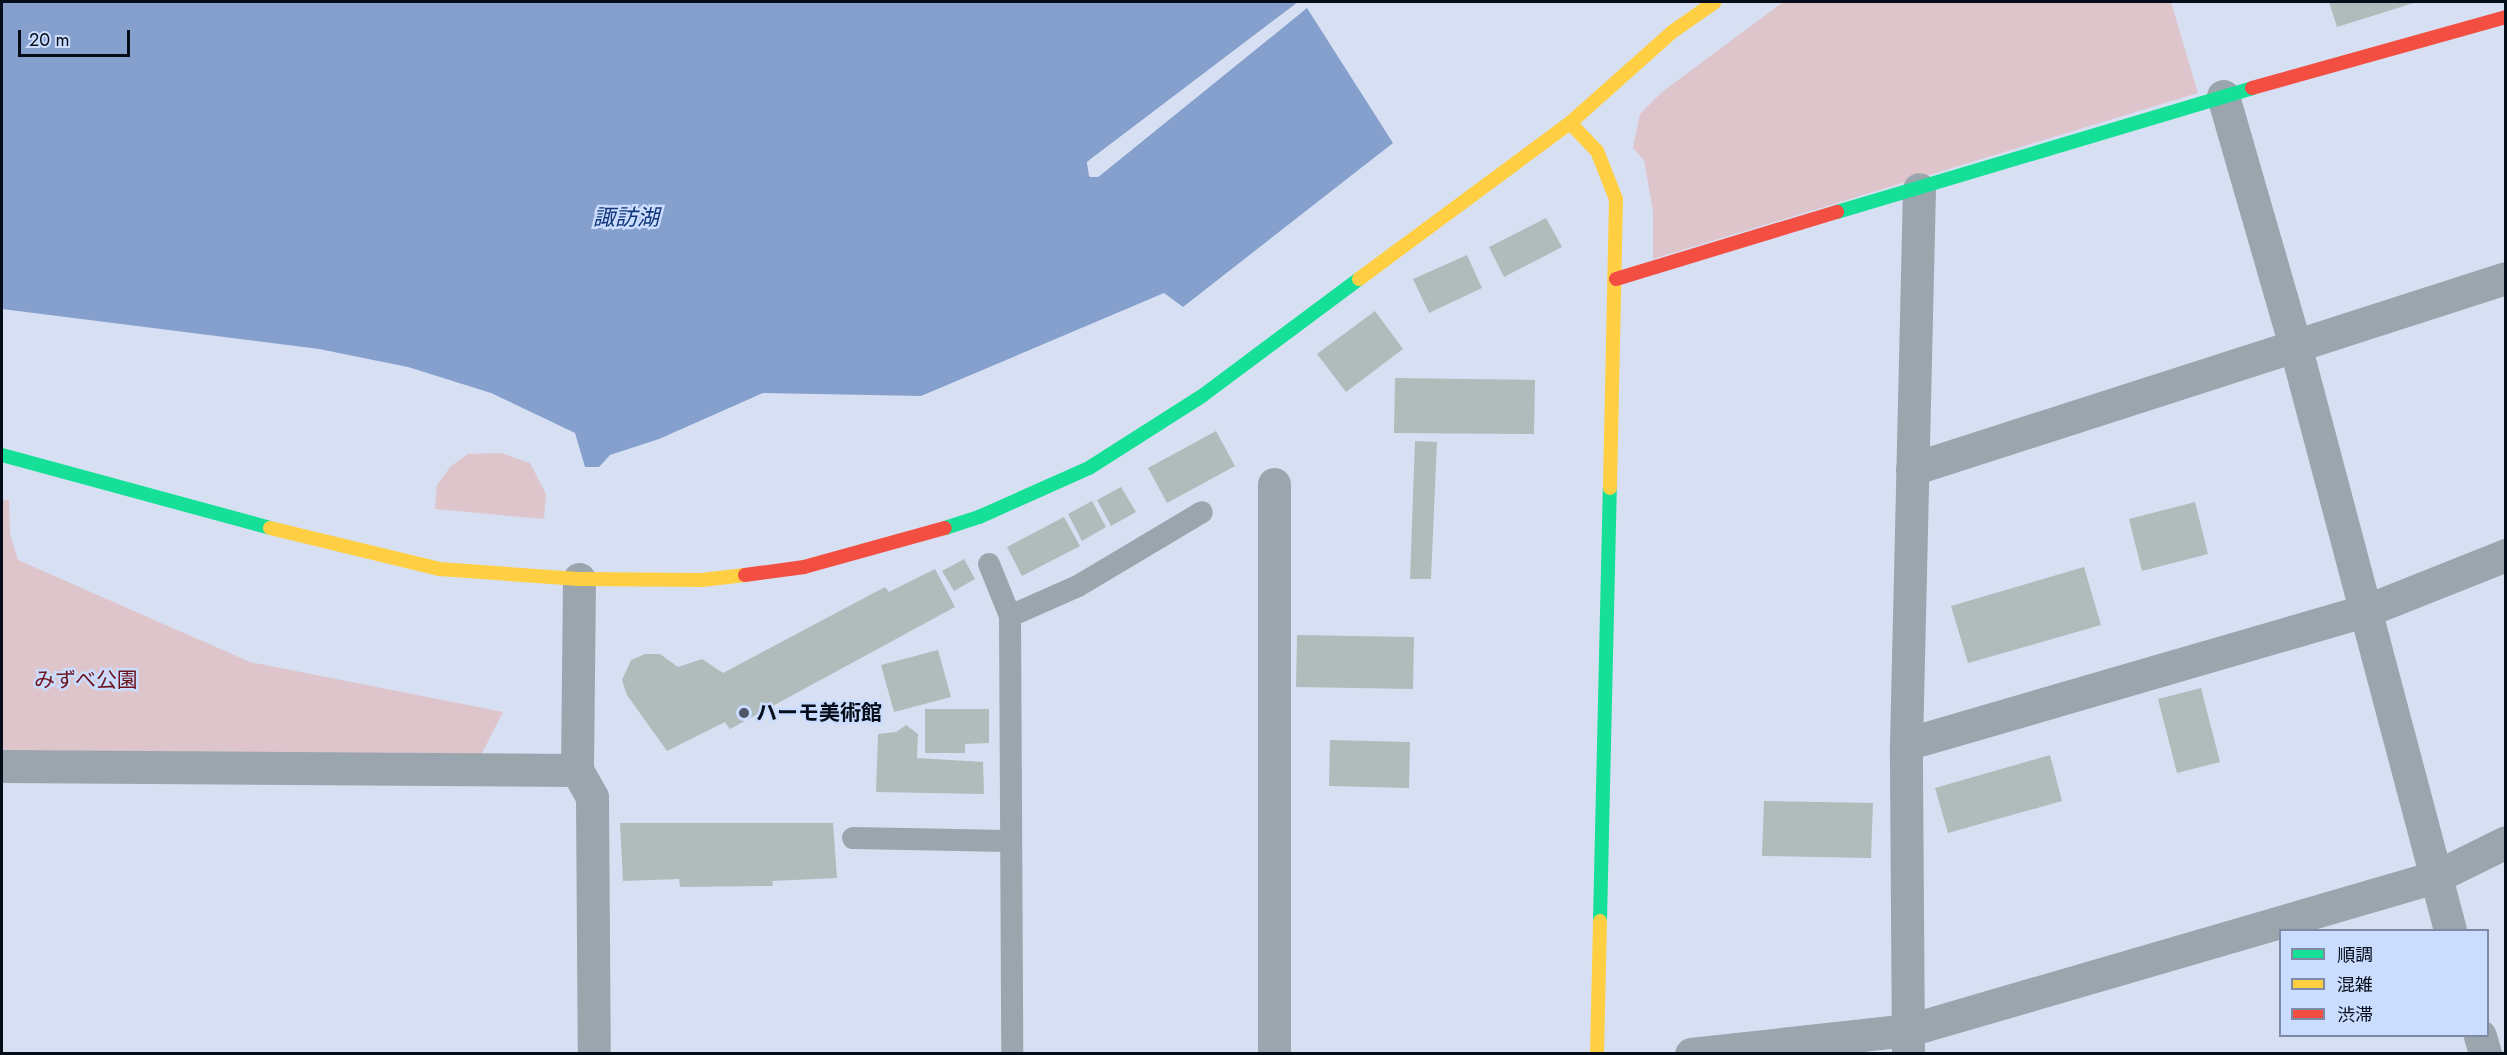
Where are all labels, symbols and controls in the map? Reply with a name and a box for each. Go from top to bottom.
scale bar [21,18,134,56]
text: 20 m [29,27,69,53]
water label: 諏訪湖 [593,205,659,231]
park label: みずべ公園 [34,667,138,693]
place label: ハーモ美術館 [756,700,882,726]
marker: ハーモ美術館 [737,706,751,720]
legend [2279,929,2489,1037]
text: 順調 [2337,942,2373,968]
text: 混雑 [2337,972,2373,998]
text: 渋滞 [2337,1002,2373,1028]

